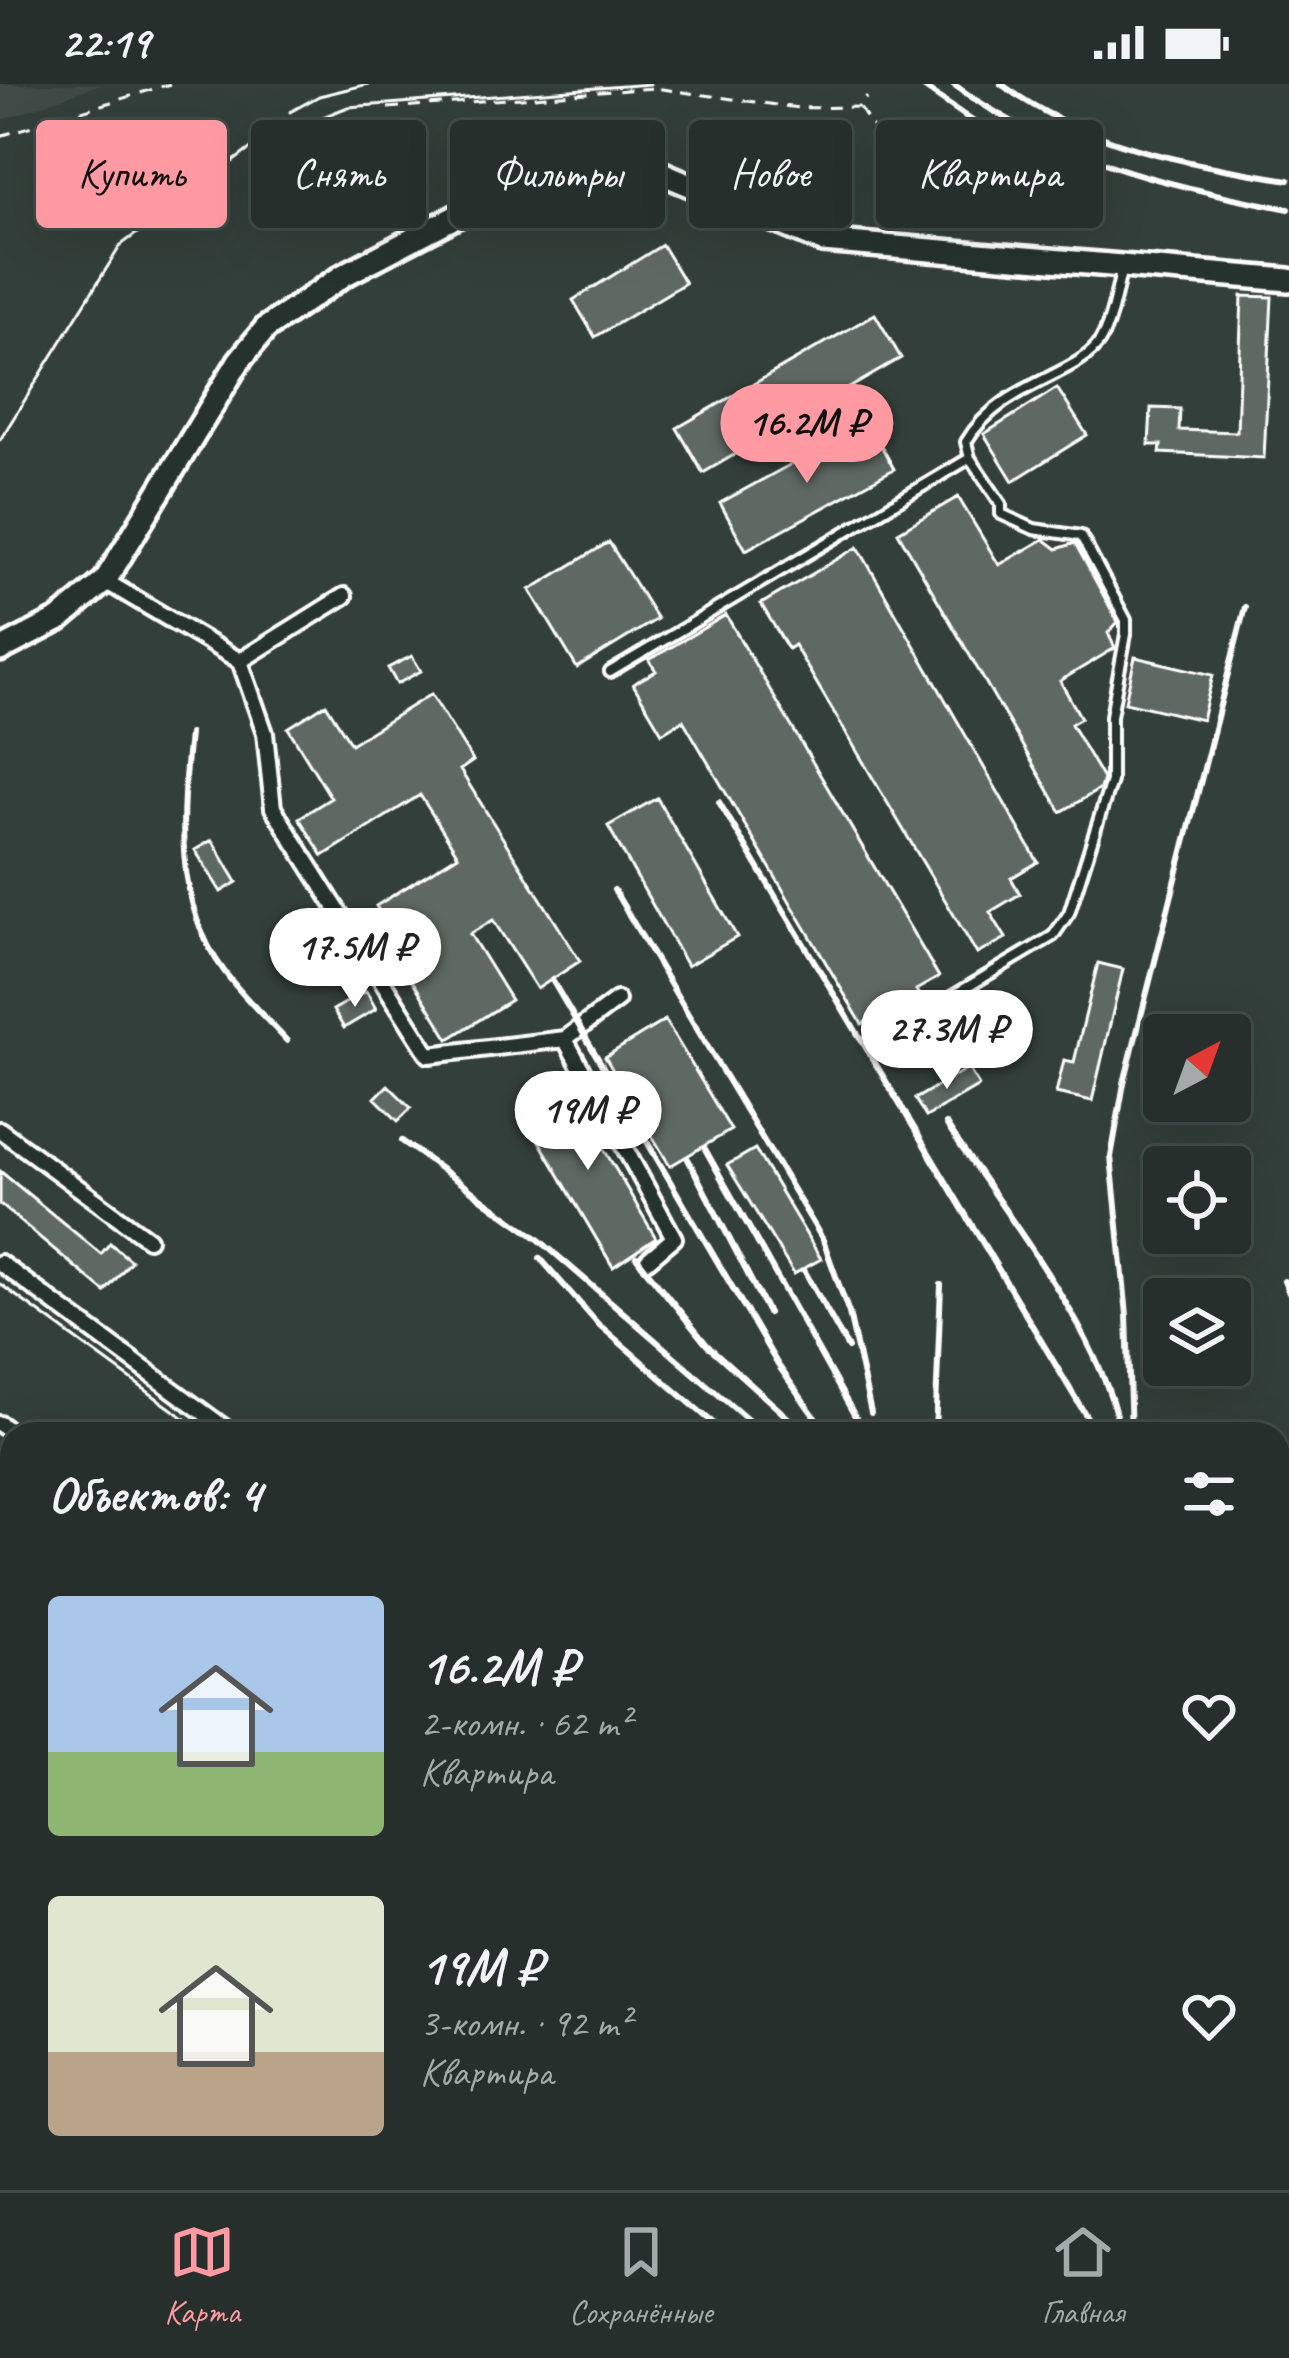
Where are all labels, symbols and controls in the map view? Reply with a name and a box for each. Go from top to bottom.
text: 22:19 [60,14,149,71]
chip: Купить [36,120,227,228]
chip: Снять [251,120,426,228]
chip: Фильтры [450,120,665,228]
chip: Новое [689,120,852,228]
chip: Квартира [876,120,1103,228]
pin: 16.2M ₽ [696,384,918,486]
text: 16.2M ₽ [747,398,867,447]
pin: 17.5M ₽ [244,908,466,1010]
text: 17.5M ₽ [296,922,414,971]
pin: 27.3M ₽ [836,990,1058,1092]
text: 27.3M ₽ [888,1004,1006,1053]
north arrow [1143,1014,1251,1122]
map controls [1143,1014,1251,1386]
pin: 19M ₽ [504,1071,672,1173]
text: 19M ₽ [542,1085,634,1134]
button: locate [1143,1146,1251,1254]
button: layers [1143,1278,1251,1386]
icon: filters [1176,1461,1242,1527]
text: Объектов: 4 [48,1462,261,1526]
text: 16.2M ₽ [420,1635,576,1699]
icon: home [144,1644,288,1788]
icon: heart [1176,1683,1242,1749]
text: 2-комн. · 62 m² [420,1699,630,1748]
text: Квартира [420,1748,553,1797]
text: 19M ₽ [420,1935,541,1999]
icon: home [144,1944,288,2088]
icon: heart [1176,1983,1242,2049]
text: 3-комн. · 92 m² [420,1999,630,2048]
text: Квартира [420,2048,553,2097]
tab: Карта [165,2219,240,2333]
tab: Сохранённые [569,2219,713,2333]
tab: Главная [1042,2219,1124,2333]

